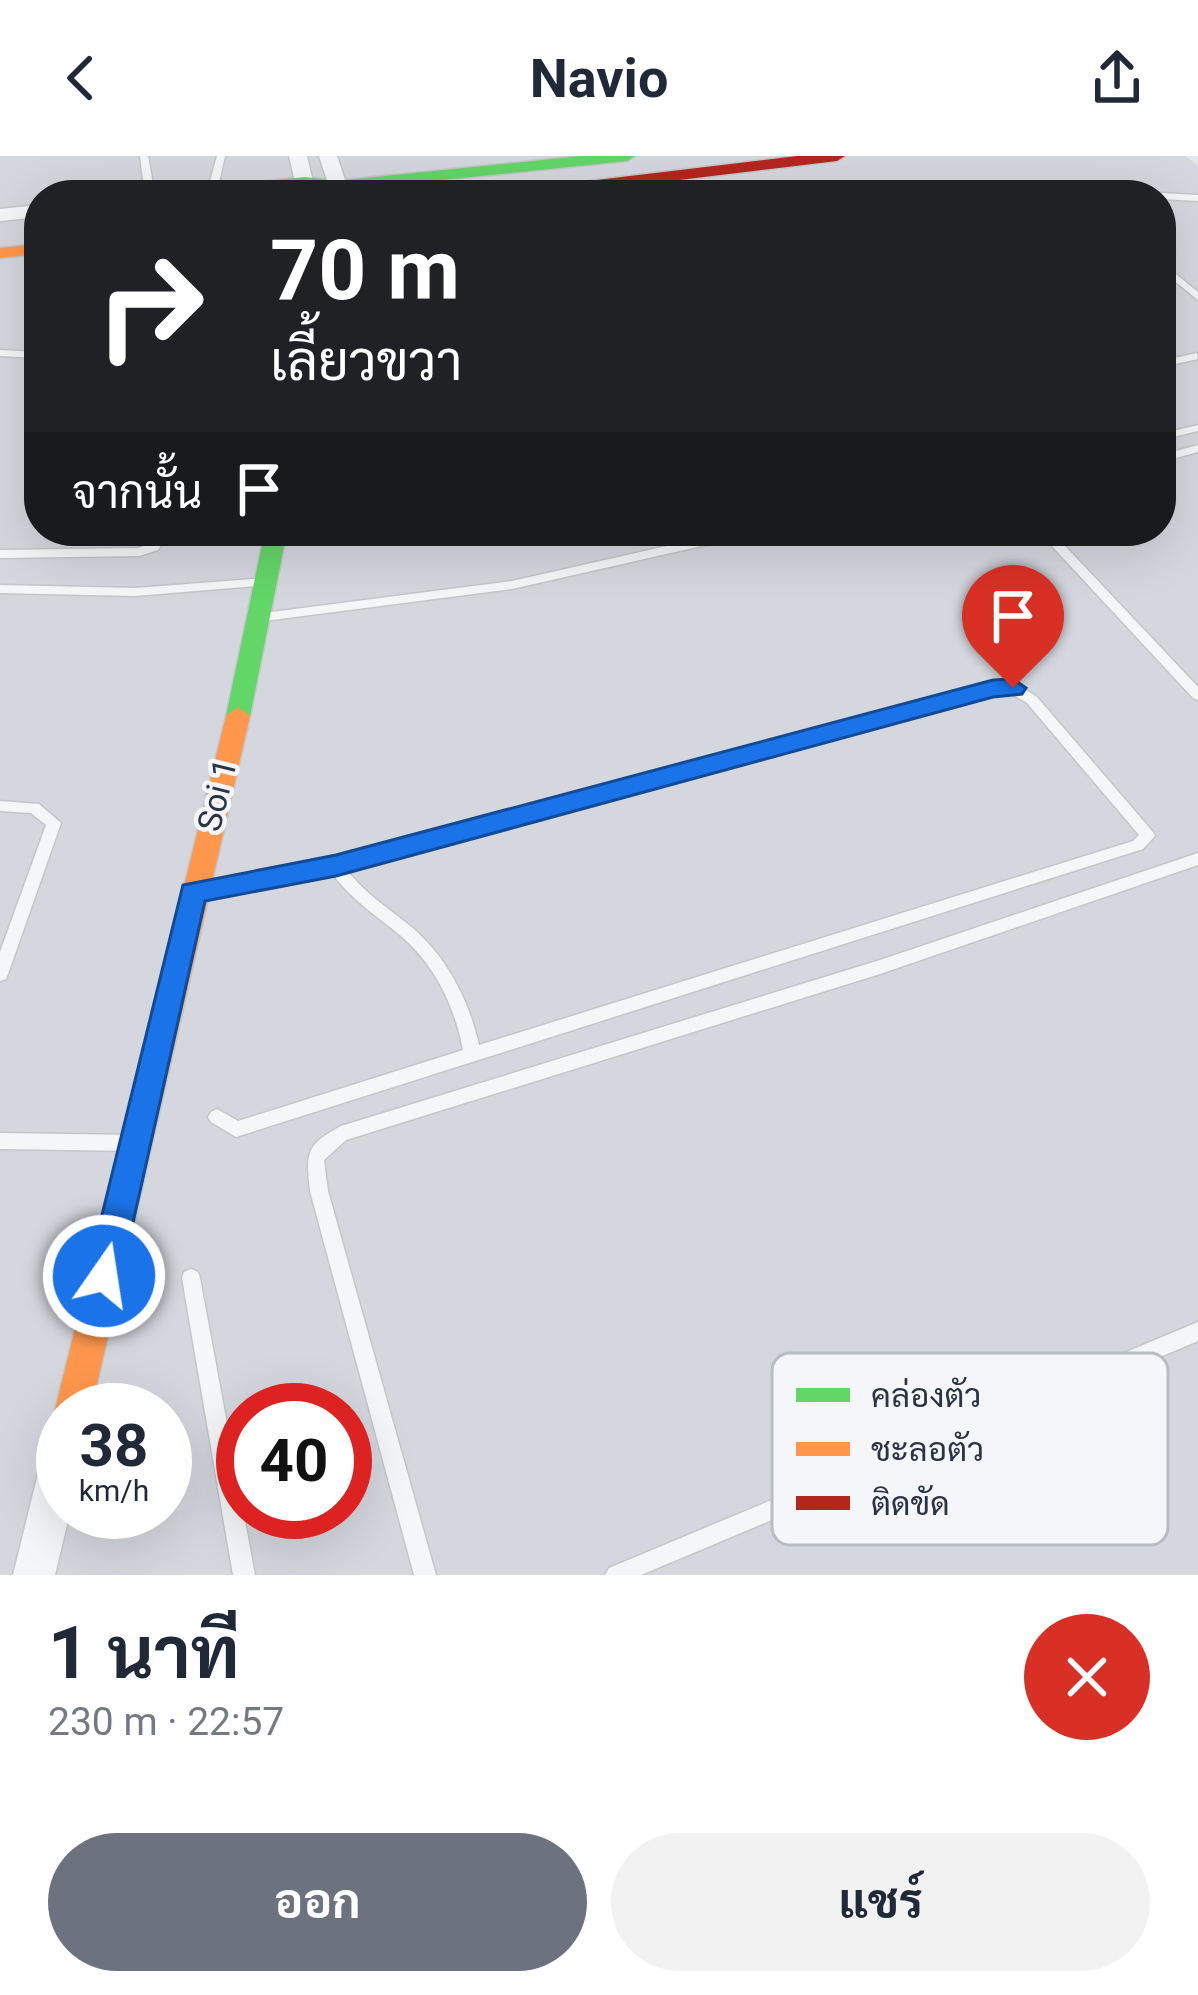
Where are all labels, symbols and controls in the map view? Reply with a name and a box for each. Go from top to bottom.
icon: back [48,45,114,111]
icon: share [1084,45,1150,111]
text: Navio [530,47,668,110]
text: 70 m [270,221,460,320]
icon: right [72,228,228,384]
text: เลี้ยวขวา [270,330,463,393]
icon: arrive [226,456,292,522]
text: จากนั้น [72,466,202,519]
pin [962,565,1064,688]
icon: arrive [980,583,1046,649]
street label: Soi 1 [189,755,245,835]
position arrow [41,1213,167,1339]
legend [772,1353,1168,1545]
text: คล่องตัว [871,1376,981,1415]
speed limit sign: 40 [216,1383,372,1539]
text: 38 [80,1410,148,1481]
text: ชะลอตัว [871,1430,984,1469]
text: km/h [79,1473,149,1508]
text: ติดขัด [871,1484,950,1523]
text: 1 นาที [48,1611,240,1696]
button: close [1024,1614,1150,1740]
text: 230 m · 22:57 [48,1699,284,1745]
button: ออก [48,1833,587,1971]
button: แชร์ [611,1833,1150,1971]

